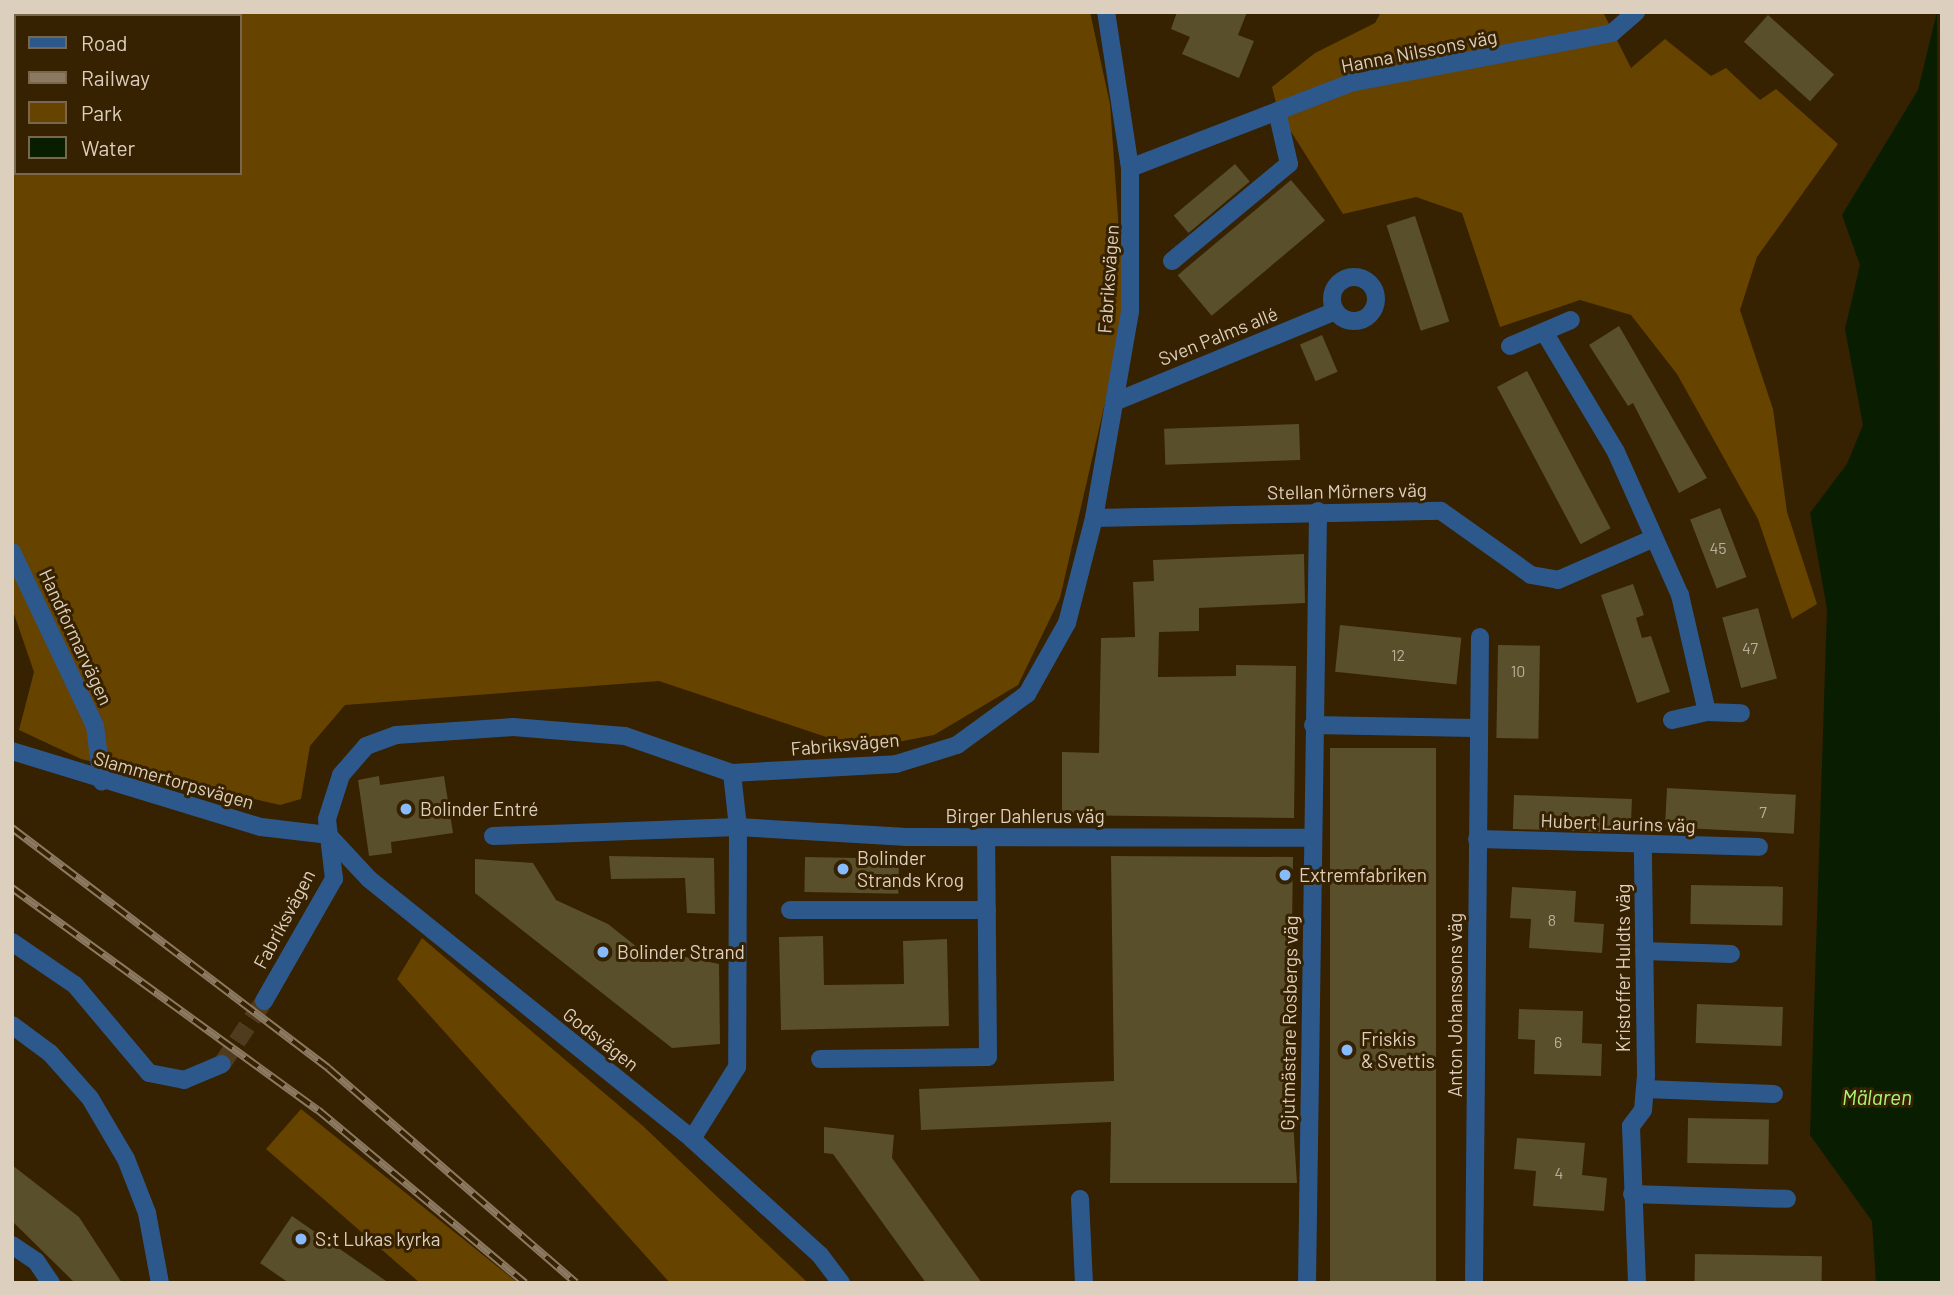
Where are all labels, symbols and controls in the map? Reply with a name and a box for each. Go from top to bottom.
legend [14,14,242,175]
street label: Hanna Nilssons väg [1339,25,1499,77]
text: Road [81,30,127,55]
text: Railway [81,65,150,90]
text: Park [81,100,122,125]
text: Water [81,135,135,160]
street label: Fabriksvägen [1093,224,1123,334]
street label: Sven Palms allé [1155,302,1281,370]
street label: Stellan Mörners väg [1267,478,1427,504]
house number: 45 [1709,538,1727,558]
street label: Handformarvägen [34,565,118,709]
house number: 47 [1742,638,1758,658]
house number: 12 [1391,645,1405,665]
house number: 10 [1511,661,1525,681]
street label: Fabriksvägen [790,728,900,760]
street label: Slammertorpsvägen [91,746,257,814]
place label: Bolinder Entré [420,798,538,820]
marker: Bolinder Entré [398,801,414,817]
house number: 7 [1759,802,1767,822]
street label: Birger Dahlerus väg [945,805,1105,827]
street label: Hubert Laurins väg [1540,809,1696,837]
place label: Bolinder Strands Krog [857,847,964,891]
marker: Bolinder Strands Krog [835,861,851,877]
place label: Extremfabriken [1299,864,1427,886]
street label: Fabriksvägen [248,866,320,972]
marker: Extremfabriken [1277,867,1293,883]
street label: Kristoffer Huldts väg [1612,884,1634,1052]
house number: 8 [1548,910,1556,930]
street label: Anton Johanssons väg [1444,913,1466,1097]
street label: Gjutmästare Rosbergs väg [1276,915,1302,1131]
place label: Bolinder Strand [617,941,745,963]
marker: Bolinder Strand [595,944,611,960]
street label: Godsvägen [559,1002,643,1076]
place label: Friskis & Svettis [1361,1028,1435,1072]
house number: 6 [1554,1032,1562,1052]
marker: Friskis & Svettis [1339,1042,1355,1058]
water label: Mälaren [1842,1084,1912,1110]
house number: 4 [1555,1163,1563,1183]
place label: S:t Lukas kyrka [315,1228,440,1250]
marker: S:t Lukas kyrka [293,1231,309,1247]

